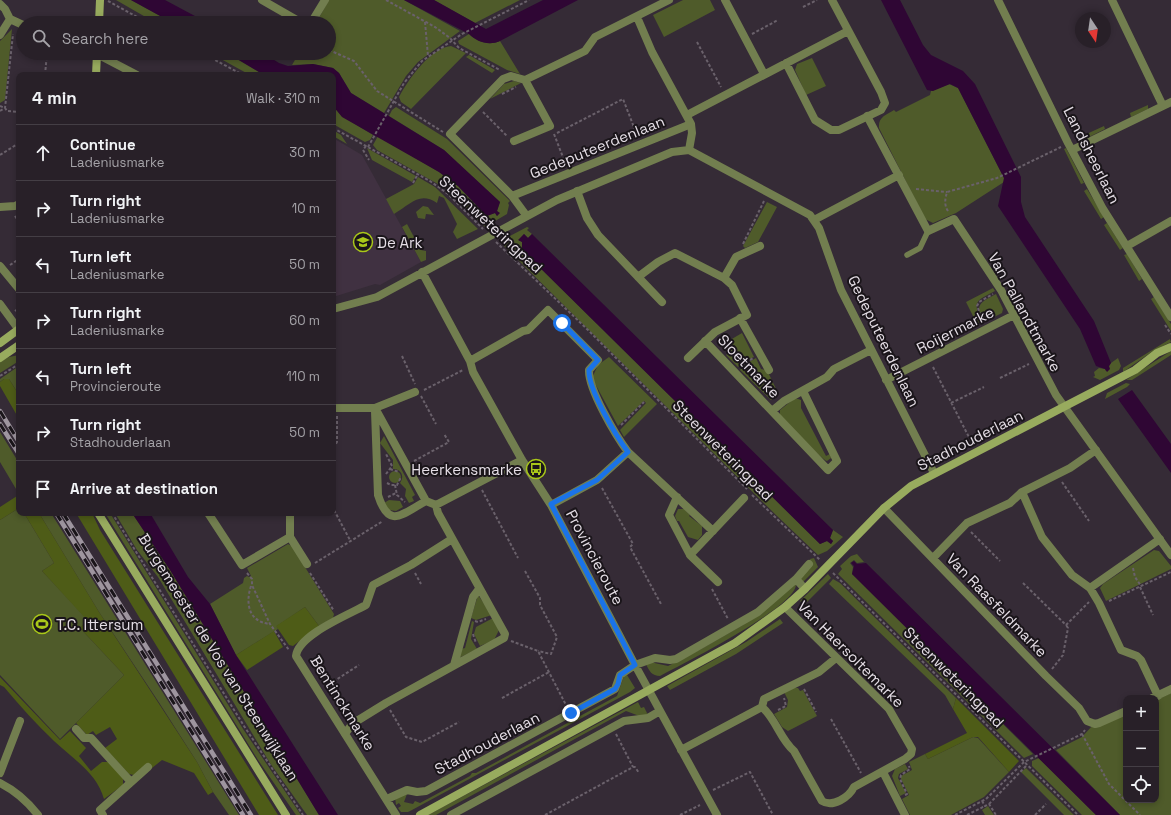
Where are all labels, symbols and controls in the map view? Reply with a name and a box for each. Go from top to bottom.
north arrow [1075,12,1111,48]
search box [16,16,336,60]
icon: search [30,27,52,49]
text: Search here [62,29,148,48]
text: 4 min [32,87,77,109]
text: Walk · 310 m [246,90,320,107]
street label: Landsheerlaan [1059,103,1125,207]
street label: Gedeputeerdenlaan [527,111,667,183]
text: Continue [70,135,136,154]
icon: ahead [32,142,54,164]
text: 30 m [289,144,320,161]
text: Ladeniusmarke [70,154,164,171]
street label: Steenweteringpad [435,171,547,277]
text: Turn right [70,191,141,210]
icon: right [32,198,54,220]
text: 10 m [292,200,320,217]
text: Ladeniusmarke [70,210,164,227]
school or university icon: De Ark [352,231,374,253]
place label: De Ark [377,233,423,252]
text: Turn left [70,247,132,266]
street label: Van Pallandtmarke [984,249,1066,375]
icon: left [32,254,54,276]
text: 50 m [289,256,320,273]
text: Ladeniusmarke [70,266,164,283]
street label: Gedeputeerdenlaan [844,272,924,410]
street label: Roijermarke [913,302,997,358]
text: Turn right [70,303,141,322]
icon: right [32,310,54,332]
text: 60 m [289,312,320,329]
route start [553,314,571,332]
text: Ladeniusmarke [70,322,164,339]
street label: Sloetmarke [714,330,784,402]
text: Turn left [70,359,132,378]
icon: left [32,366,54,388]
text: 110 m [286,368,320,385]
text: Provincieroute [70,378,161,395]
street label: Steenweteringpad [669,396,777,504]
street label: Stadhouderlaan [914,405,1026,475]
text: Turn right [70,415,141,434]
icon: right [32,422,54,444]
text: 50 m [289,424,320,441]
text: Stadhouderlaan [70,434,171,451]
bus stop icon: Heerkensmarke [525,458,547,480]
place label: Heerkensmarke [411,460,522,479]
icon: arrive [32,478,54,500]
text: Arrive at destination [70,479,218,498]
street label: Provincieroute [562,506,628,608]
street label: Burgemeester de Vos van Steenwijklaan [135,530,303,784]
street label: Van Raasfeldmarke [943,549,1052,661]
street label: Van Haersoltemarke [794,597,908,711]
sports icon: T.C. Ittersum [31,613,53,635]
place label: T.C. Ittersum [56,615,143,634]
street label: Steenweteringpad [900,623,1008,731]
street label: Bentinckmarke [306,652,380,754]
map controls [1123,695,1159,803]
button: + [1123,695,1159,731]
route end [562,704,580,722]
street label: Stadhouderlaan [431,707,543,779]
button: − [1123,731,1159,767]
button: locate [1123,767,1159,803]

